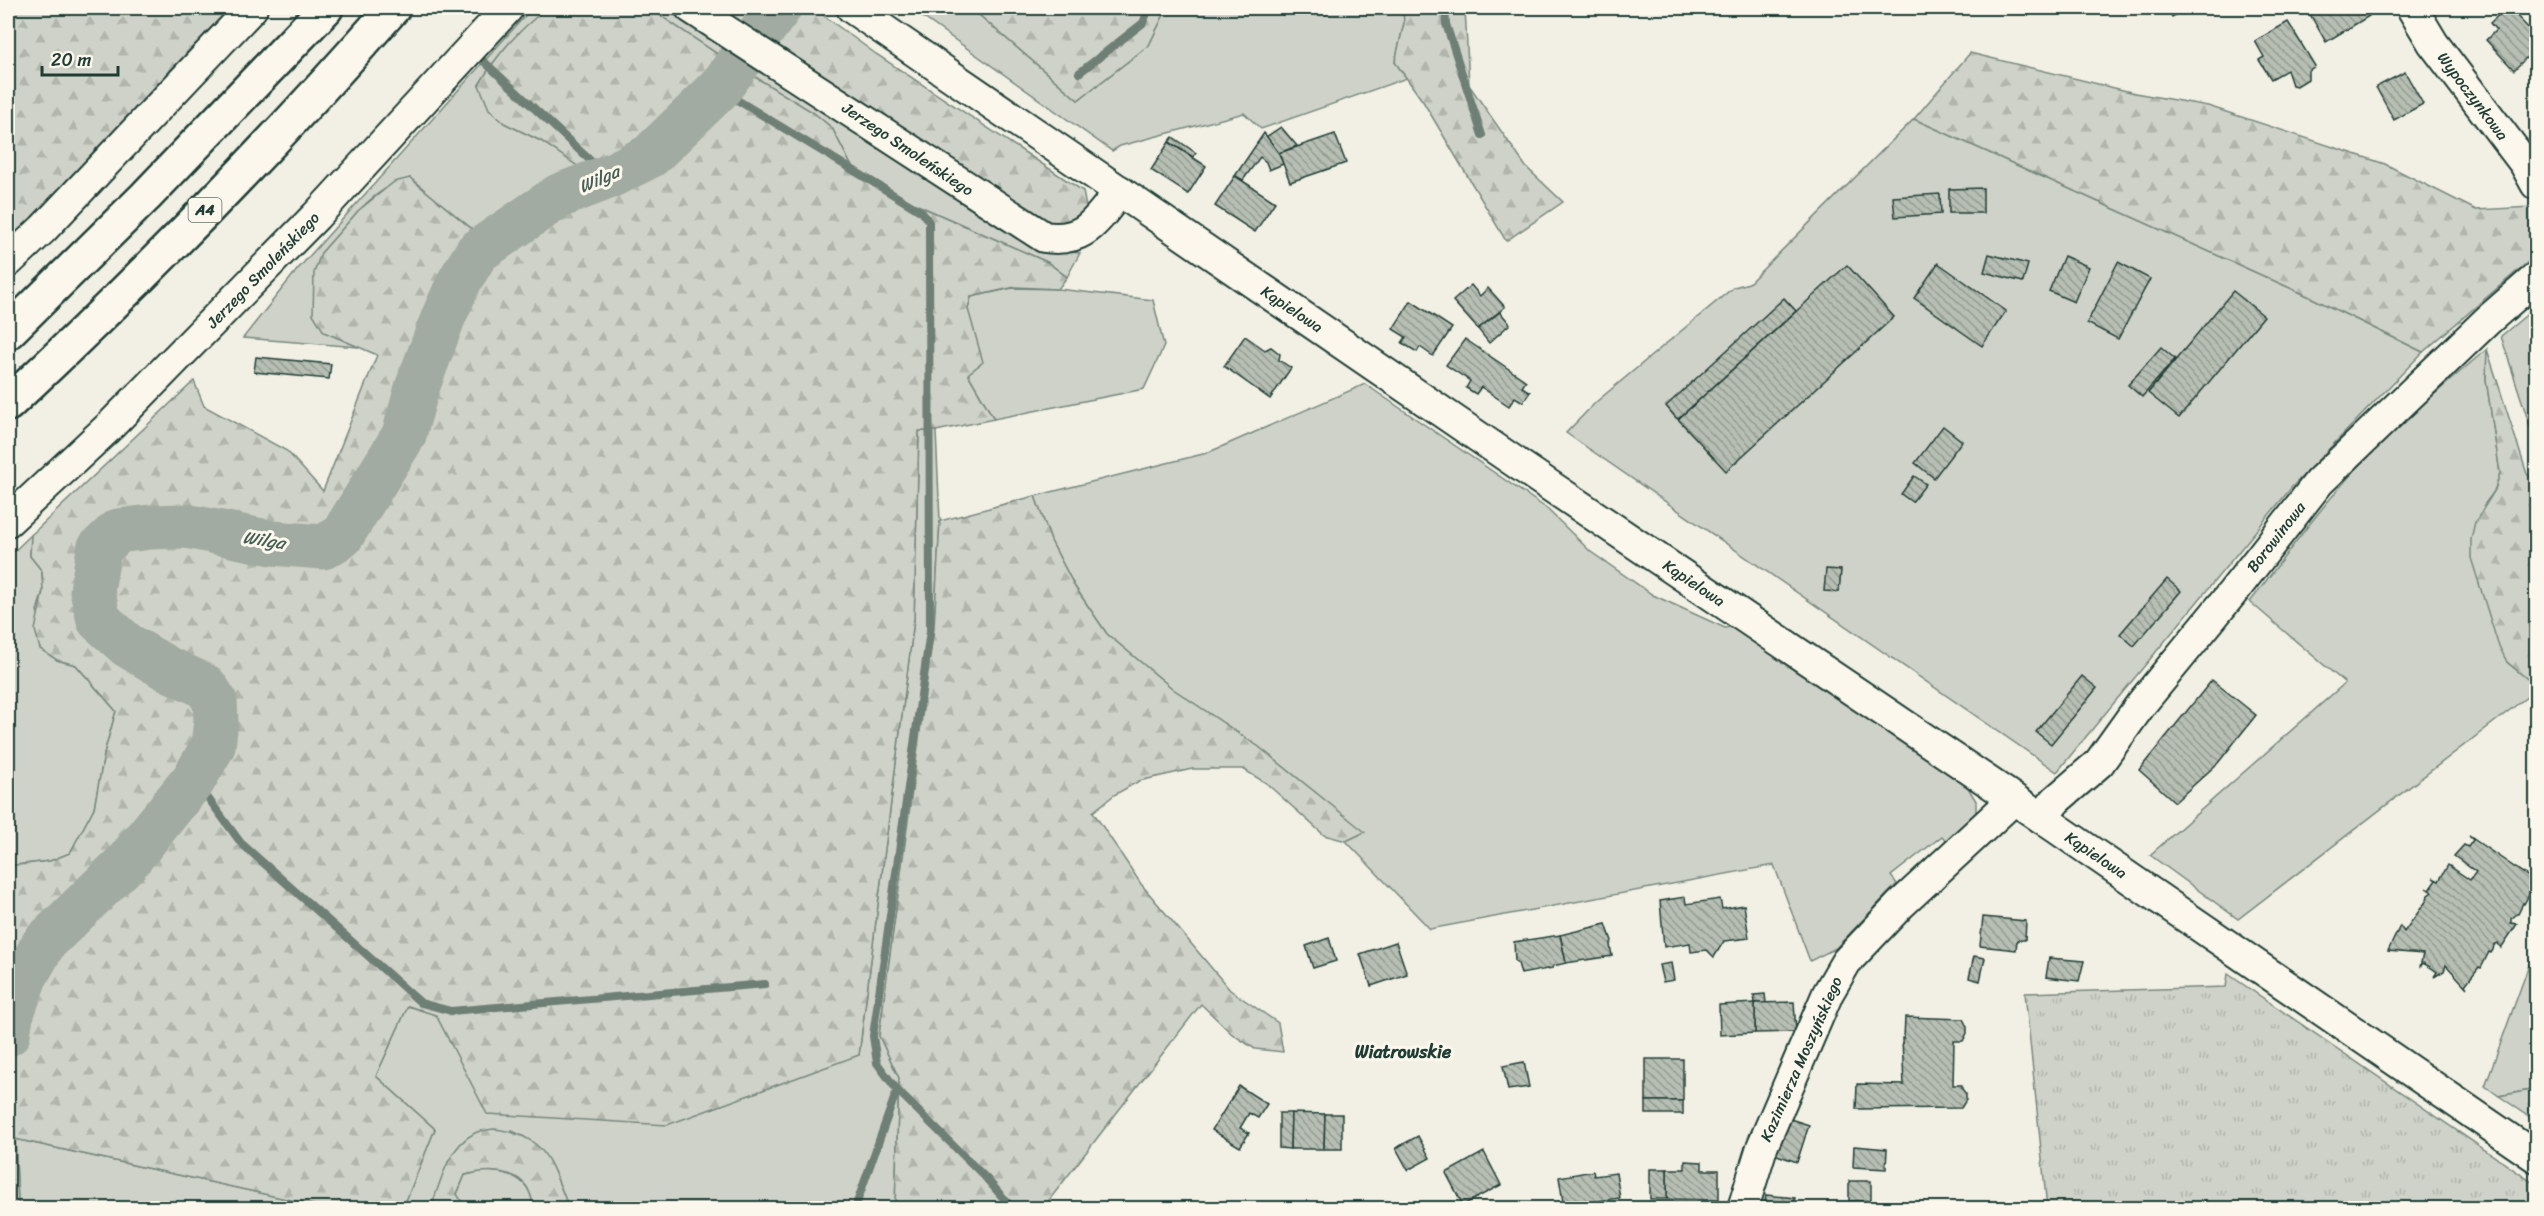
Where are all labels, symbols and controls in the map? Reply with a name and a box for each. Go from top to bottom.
scale bar [42,39,118,77]
text: 20 m [51,44,91,76]
street label: Wypoczynkowa [2430,45,2516,147]
street label: Jerzego Smoleńskiego [835,93,980,204]
water label: Wilga [573,155,627,202]
road number: A4 [188,198,222,222]
street label: Jerzego Smoleńskiego [198,205,327,336]
street label: Kąpielowa [1255,277,1329,341]
street label: Borowinowa [2239,494,2314,579]
water label: Wilga [241,521,289,559]
street label: Kąpielowa [1657,551,1731,615]
street label: Kąpielowa [2059,823,2133,887]
street label: Kazimierza Moszyńskiego [1751,972,1851,1146]
district label: Wiatrowskie [1355,1036,1452,1068]

